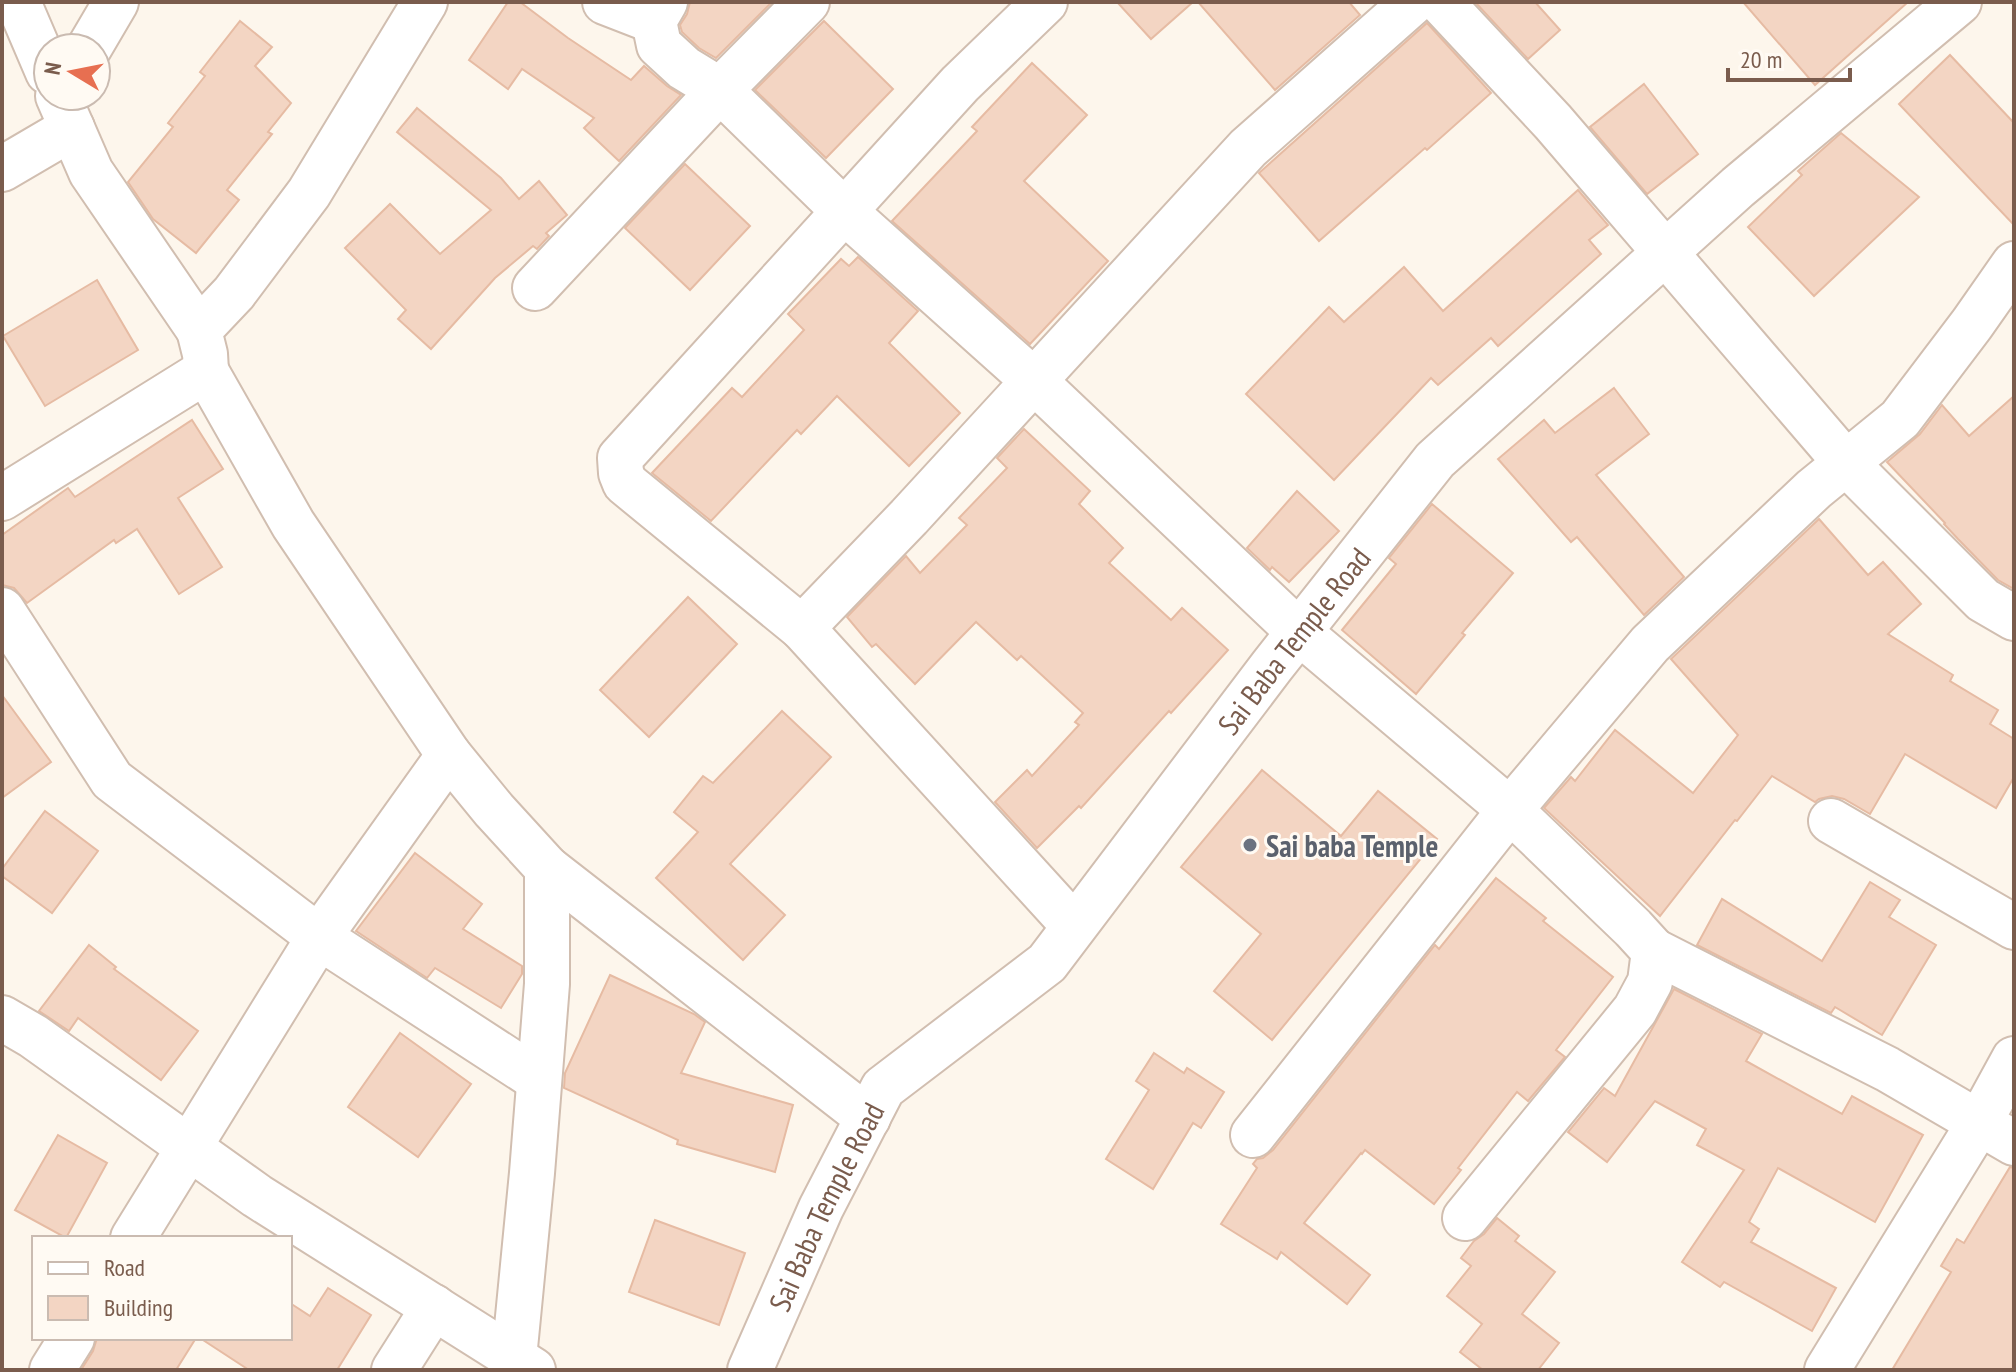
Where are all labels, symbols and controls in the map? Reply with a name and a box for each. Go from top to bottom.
north arrow [32,32,112,112]
scale bar [1728,32,1850,82]
text: 20 m [1740,44,1782,75]
text: N [37,60,67,77]
street label: Sai Baba Temple Road [1208,539,1378,742]
place label: Sai baba Temple [1266,826,1438,865]
marker: Sai baba Temple [1241,836,1259,854]
street label: Sai Baba Temple Road [759,1096,892,1317]
legend [32,1236,292,1340]
text: Road [104,1252,145,1283]
text: Building [104,1292,173,1323]

